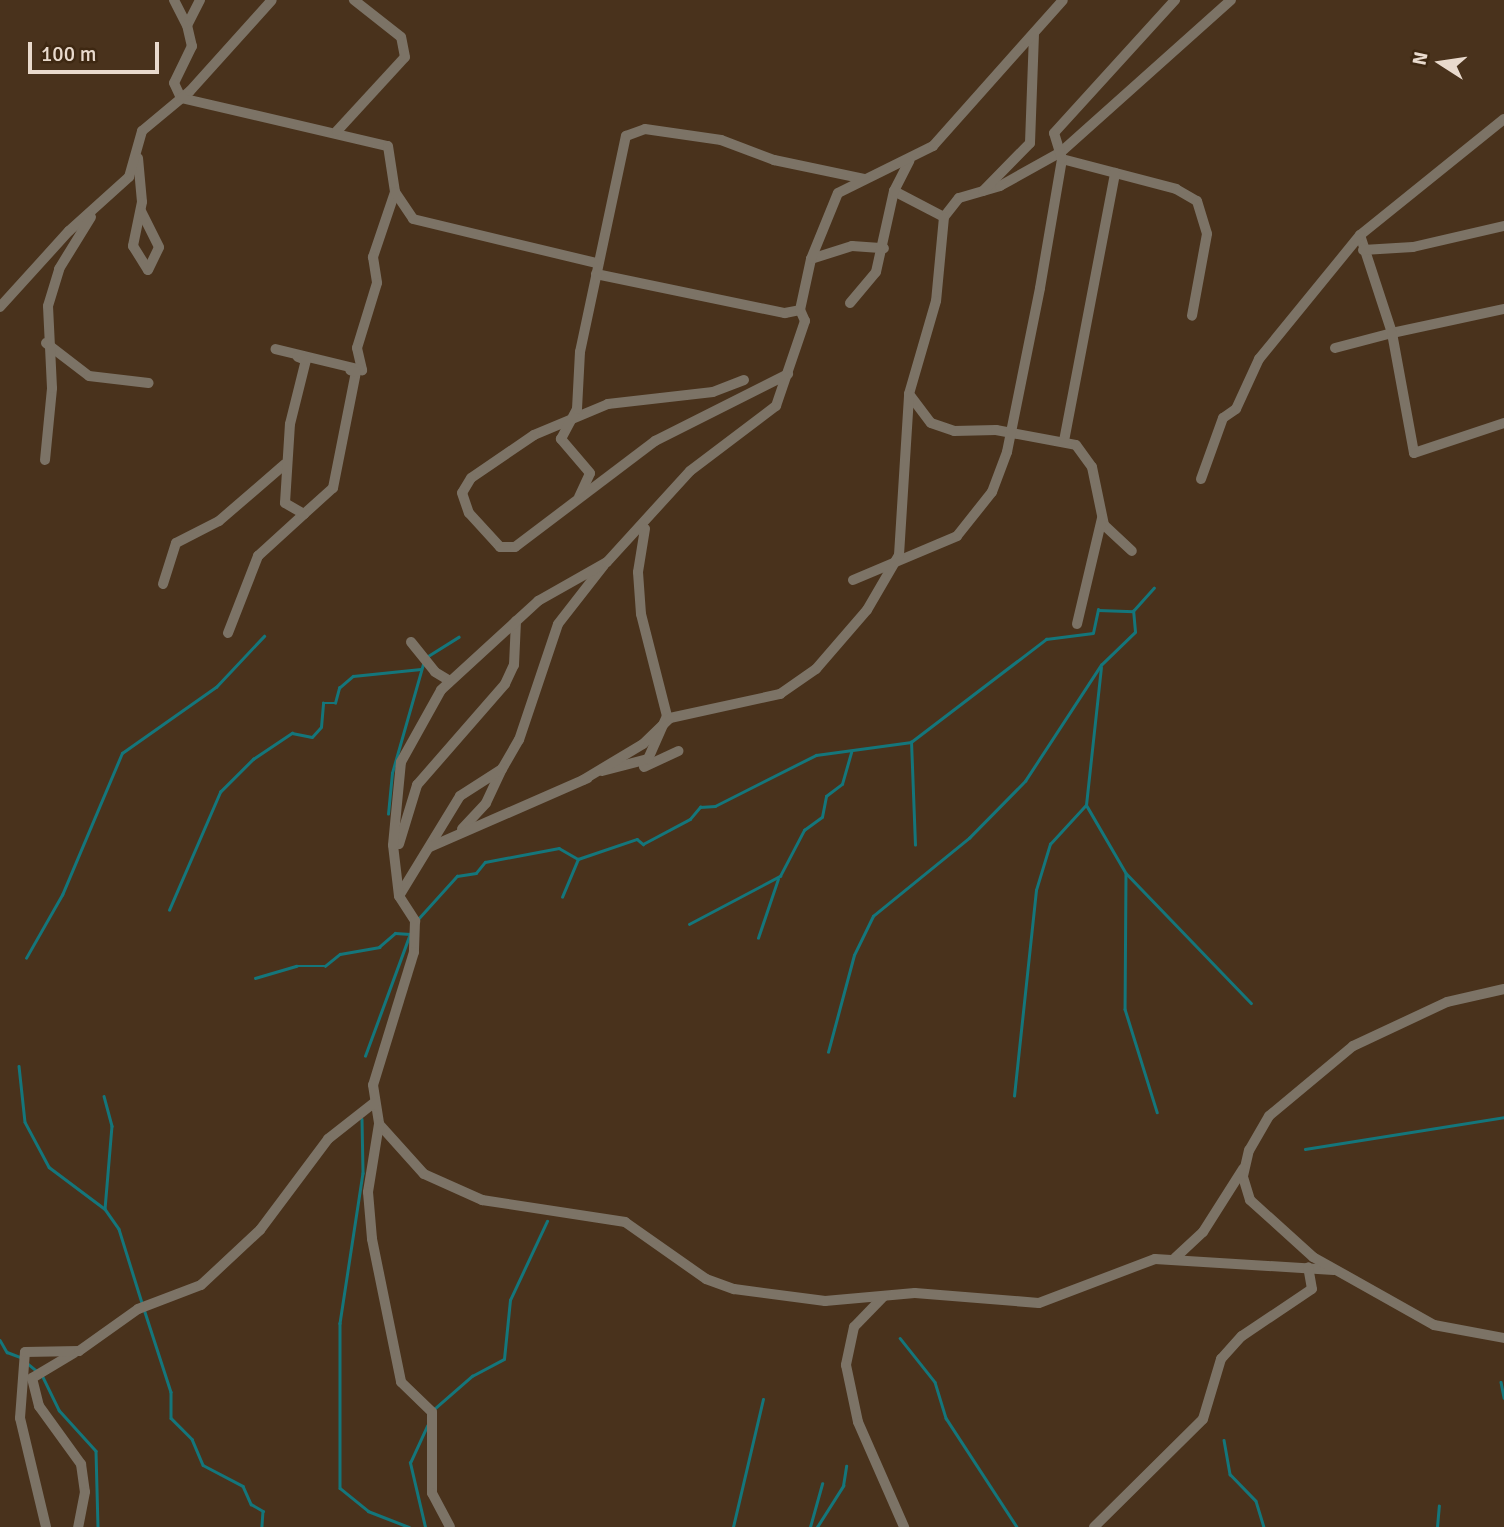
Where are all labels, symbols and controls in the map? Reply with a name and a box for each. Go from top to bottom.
scale bar [32,28,163,72]
north arrow [1406,28,1476,98]
text: 100 m [41,41,96,67]
text: N [1407,50,1434,68]

